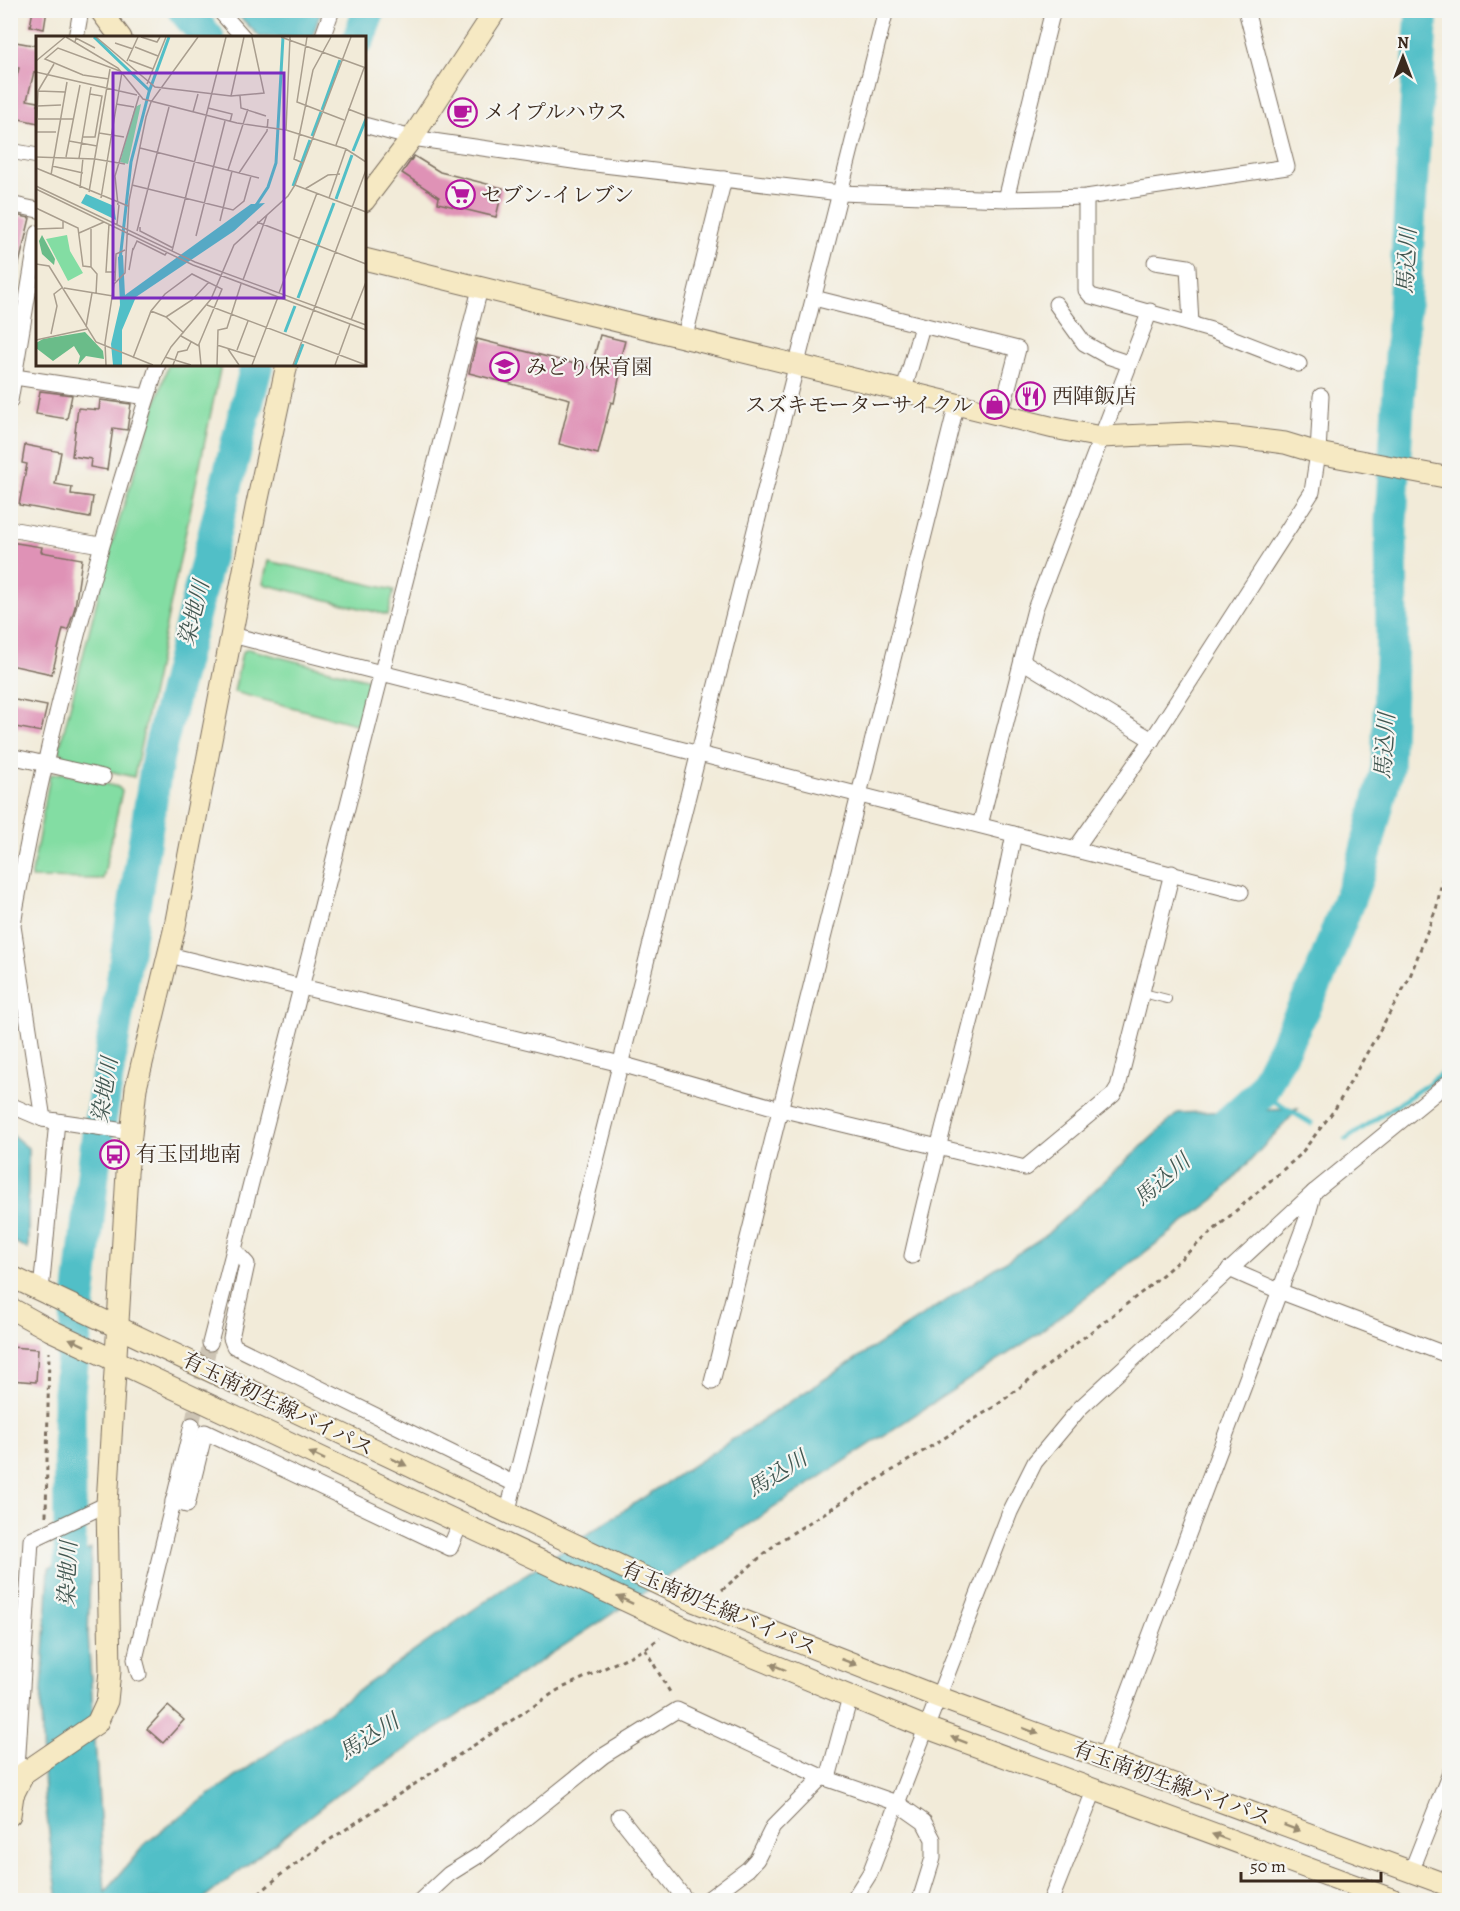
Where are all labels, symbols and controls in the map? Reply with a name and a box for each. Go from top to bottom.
north arrow [1373,27,1433,87]
text: N [1397,32,1409,54]
inset map [36,36,366,366]
cafe icon: メイプルハウス [447,96,479,128]
place label: メイプルハウス [484,98,627,126]
supermarket icon: セブン-イレブン [444,179,476,211]
place label: セブン-イレブン [481,181,634,209]
water label: 馬込川 [1390,225,1424,295]
school or university icon: みどり保育園 [489,351,521,383]
place label: みどり保育園 [526,353,652,381]
restaurant icon: 西陣飯店 [1015,380,1047,412]
place label: 西陣飯店 [1052,382,1136,410]
shop icon: スズキモーターサイクル [978,389,1010,421]
place label: スズキモーターサイクル [745,391,973,419]
water label: 染地川 [171,575,217,649]
water label: 馬込川 [1368,710,1402,780]
water label: 染地川 [85,1053,125,1125]
bus stop icon: 有玉団地南 [99,1138,131,1170]
place label: 有玉団地南 [136,1140,241,1168]
water label: 馬込川 [1127,1146,1198,1213]
one-way arrow [68,1338,85,1347]
street label: 有玉南初生線バイパス [178,1345,378,1463]
water label: 馬込川 [741,1443,815,1504]
one-way arrow [308,1451,325,1460]
one-way arrow [390,1457,408,1467]
water label: 染地川 [52,1539,84,1608]
street label: 有玉南初生線バイパス [617,1554,821,1662]
one-way arrow [616,1595,634,1605]
one-way arrow [840,1657,858,1667]
one-way arrow [769,1662,787,1671]
water label: 馬込川 [333,1706,407,1767]
one-way arrow [1022,1727,1040,1737]
street label: 有玉南初生線バイパス [1069,1734,1275,1832]
one-way arrow [950,1735,968,1744]
one-way arrow [1284,1823,1302,1833]
one-way arrow [1211,1832,1229,1841]
scale bar [1241,1845,1380,1883]
text: 50 m [1250,1854,1286,1878]

